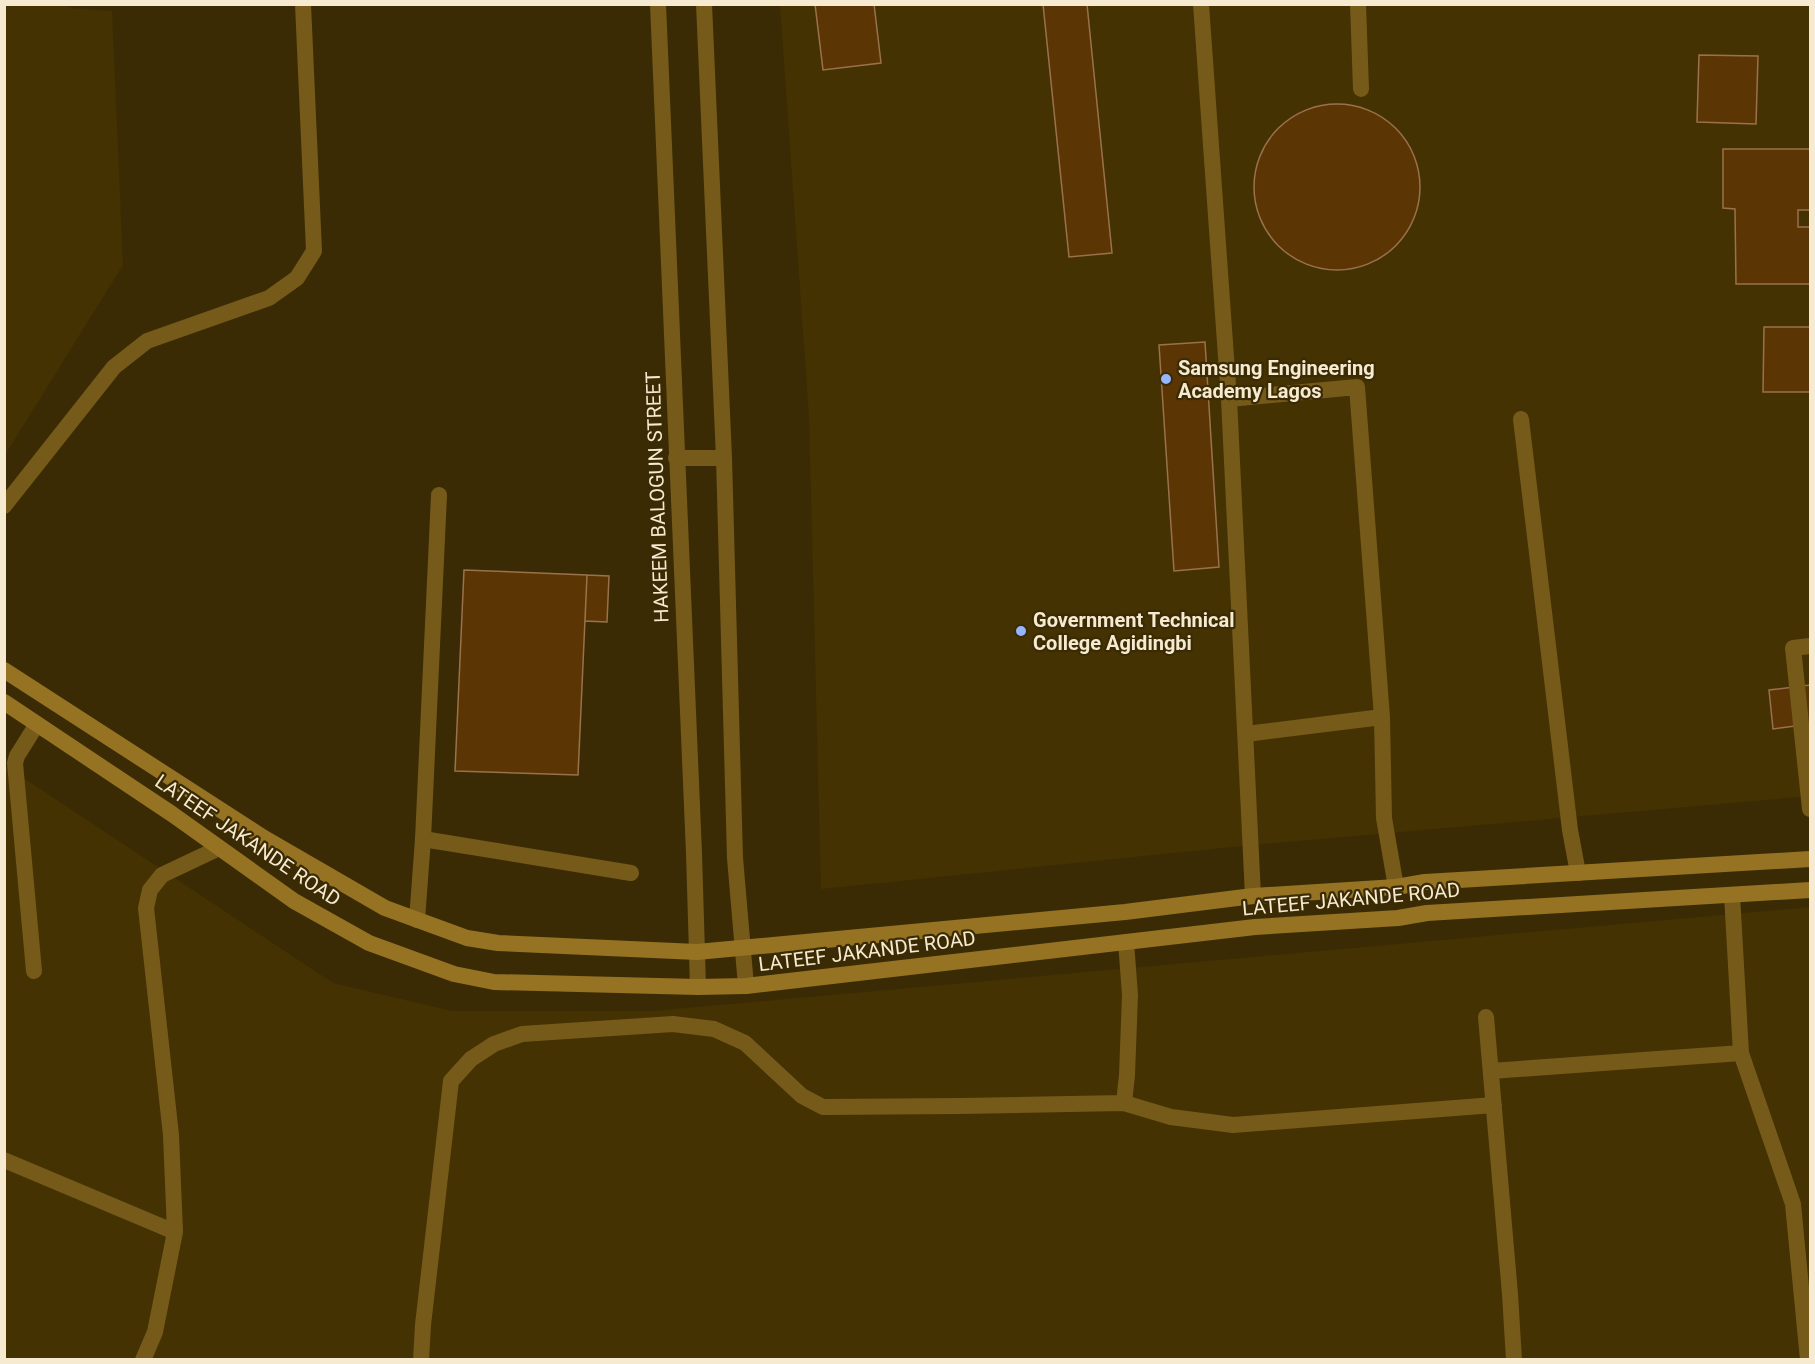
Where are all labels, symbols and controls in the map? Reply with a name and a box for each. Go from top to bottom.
place label: Samsung Engineering Academy Lagos [1178,356,1375,403]
street label: HAKEEM BALOGUN STREET [641,371,673,623]
marker: Samsung Engineering Academy Lagos [1159,372,1173,386]
place label: Government Technical College Agidingbi [1033,608,1235,655]
marker: Government Technical College Agidingbi [1014,624,1028,638]
street label: LATEEF JAKANDE ROAD [151,769,345,911]
street label: LATEEF JAKANDE ROAD [1241,878,1461,920]
street label: LATEEF JAKANDE ROAD [757,926,977,976]

